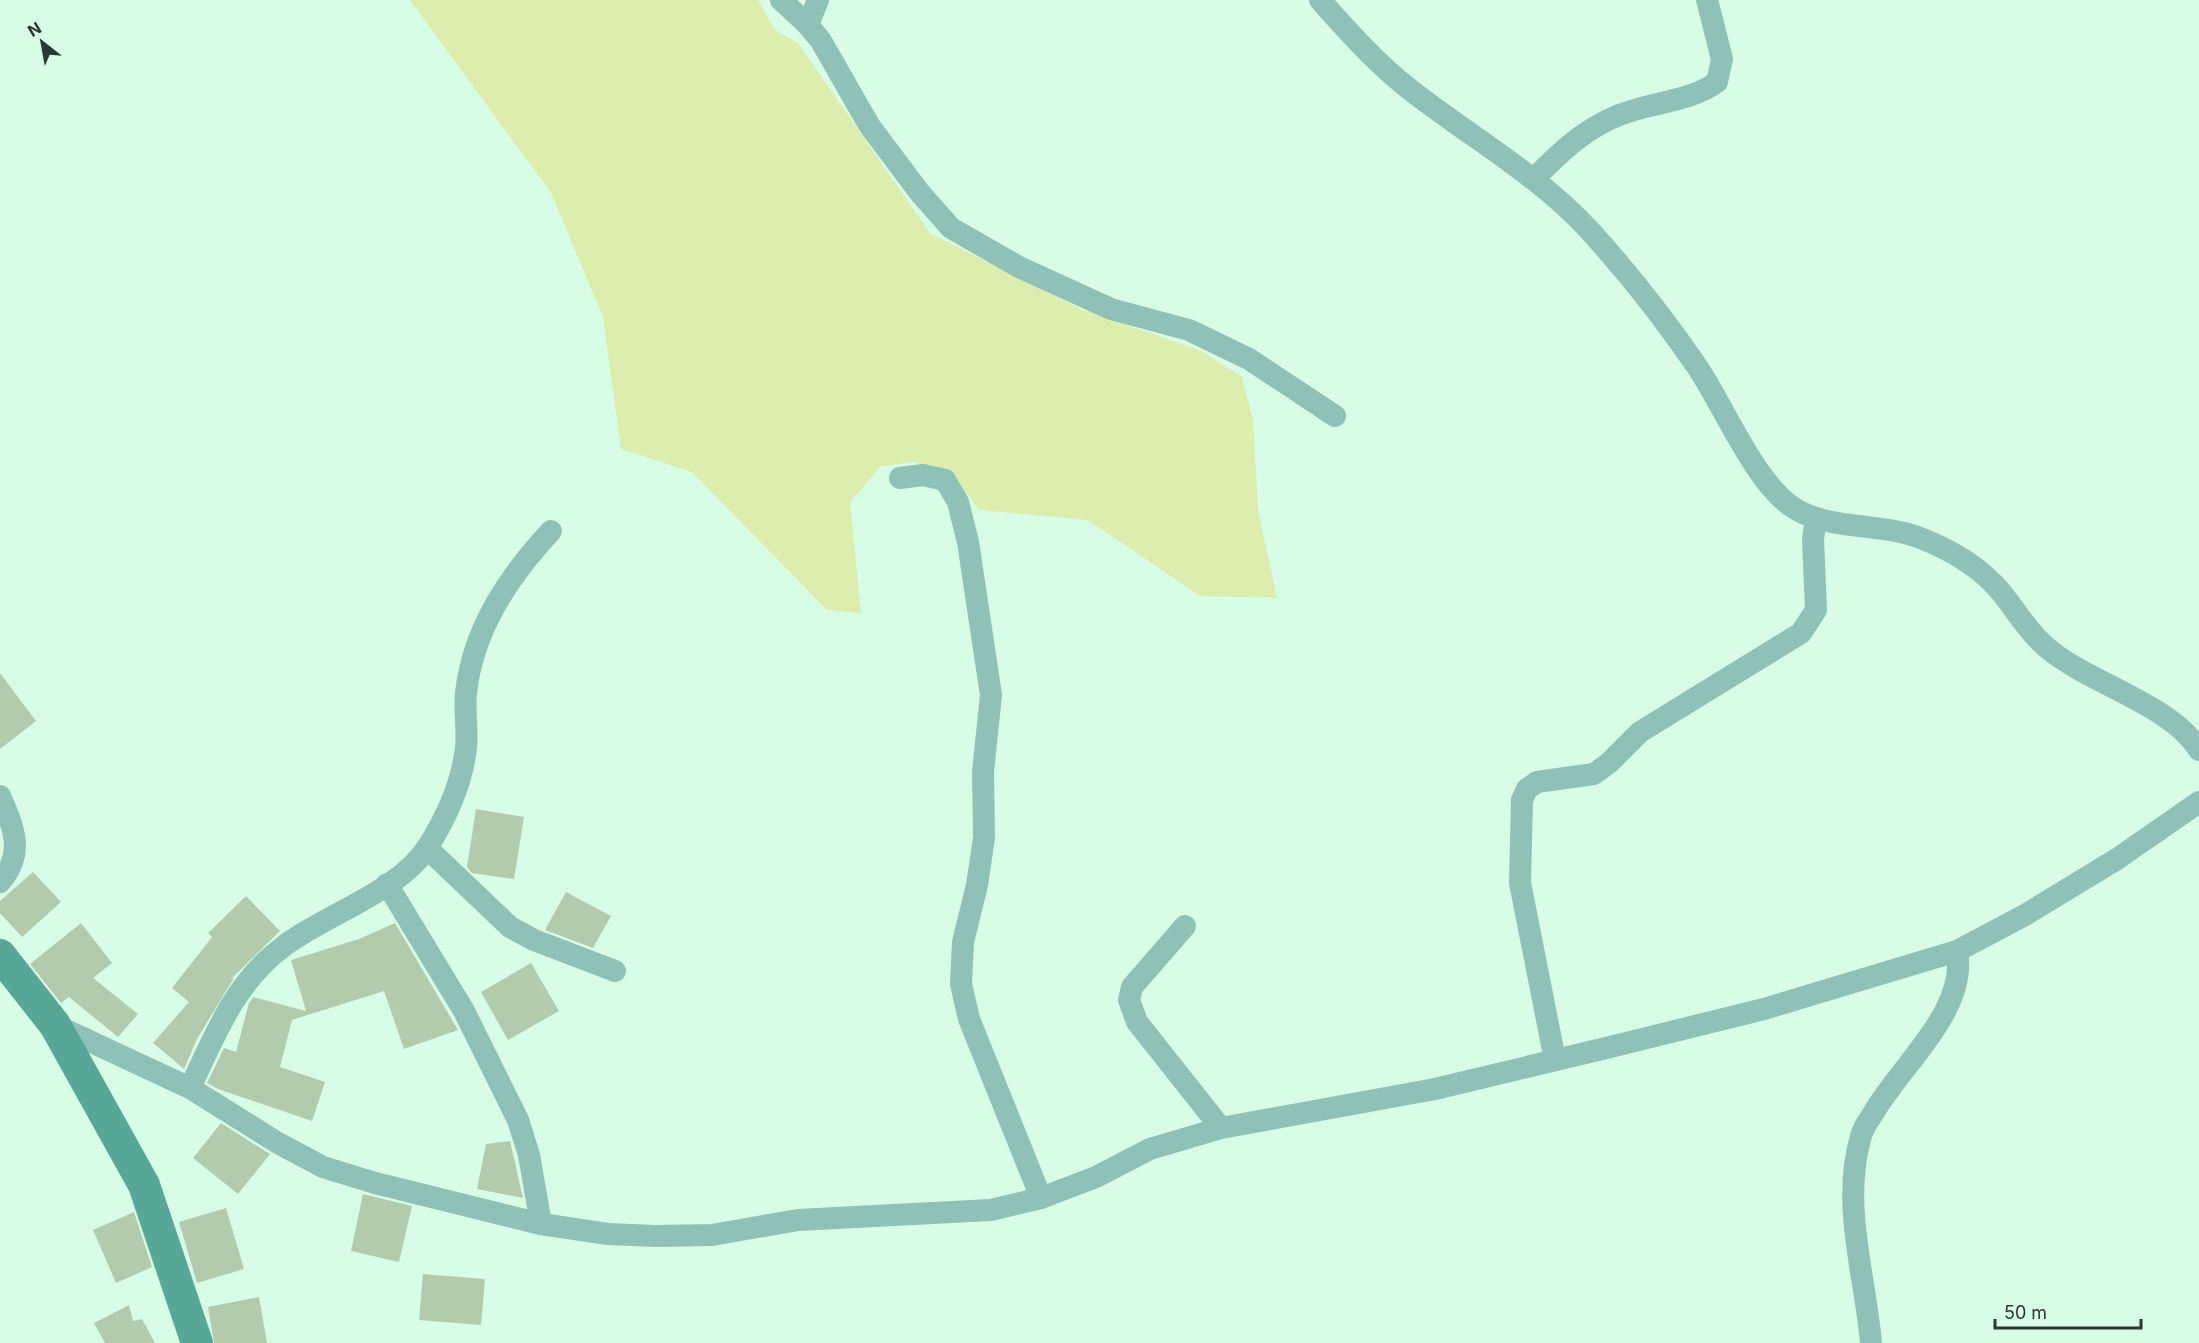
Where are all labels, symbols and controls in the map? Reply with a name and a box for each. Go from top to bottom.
north arrow [12,12,72,72]
text: N [24,17,45,41]
scale bar [1995,1292,2140,1330]
text: 50 m [2004,1302,2047,1323]

